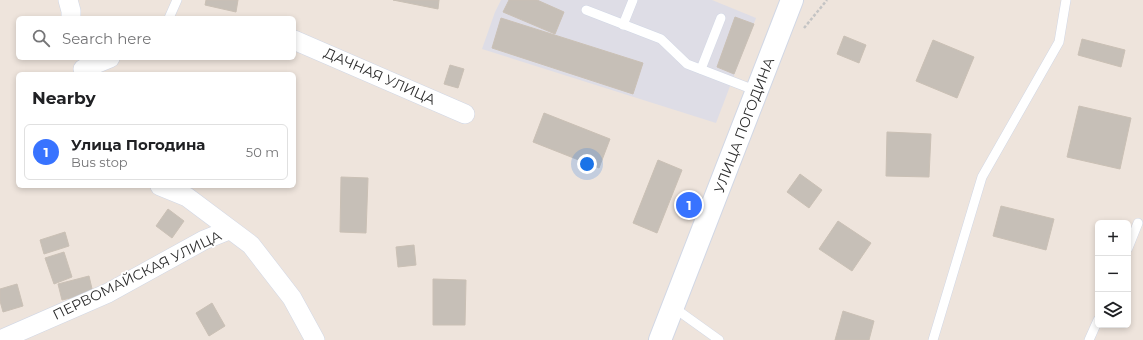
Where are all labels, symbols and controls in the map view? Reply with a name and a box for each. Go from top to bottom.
search box [16,16,296,60]
icon: search [30,27,52,49]
text: Search here [62,29,151,48]
street label: ДАЧНАЯ УЛИЦА [321,43,439,109]
street label: УЛИЦА ПОГОДИНА [710,54,778,195]
text: Nearby [32,88,96,108]
text: Улица Погодина [71,135,205,154]
text: 1 [43,144,49,160]
text: 50 m [246,144,279,160]
text: Bus stop [71,154,128,170]
your location [577,154,597,174]
pin: 1 [676,190,702,220]
map controls [1095,220,1131,328]
button: + [1095,220,1131,256]
street label: ПЕРВОМАЙСКАЯ УЛИЦА [50,226,225,324]
button: − [1095,256,1131,292]
button: layers [1095,292,1131,328]

